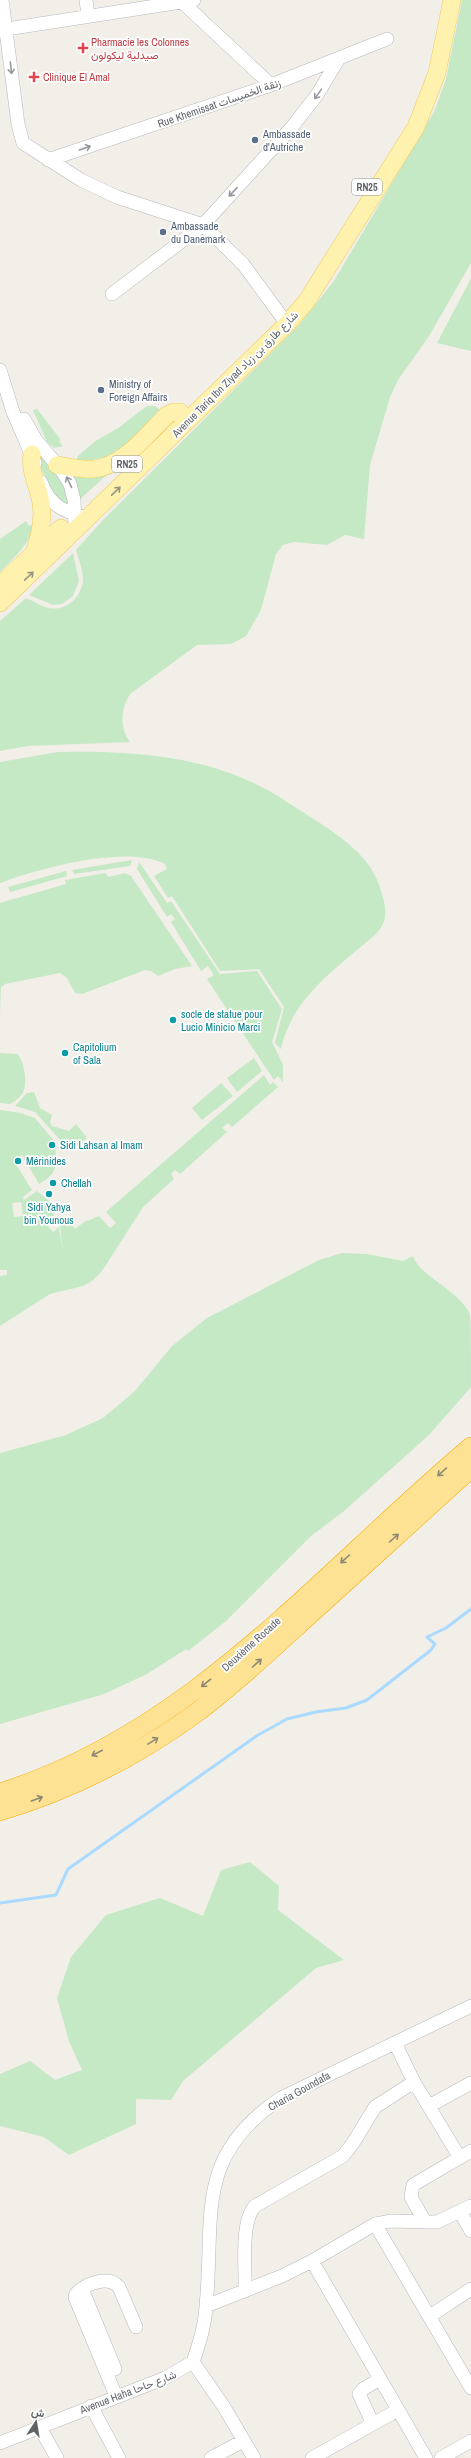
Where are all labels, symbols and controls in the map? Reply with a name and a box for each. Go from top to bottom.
place label: Pharmacie les Colonnes صيدلية ليكولون [91,35,190,62]
marker: Pharmacie les Colonnes صيدلية ليكولون [78,43,88,53]
one-way arrow [7,61,15,74]
place label: Clinique El Amal [43,70,110,84]
marker: Clinique El Amal [28,71,40,83]
street label: Rue Khemissat زنقة الخميسات [156,75,283,131]
one-way arrow [314,88,322,99]
place label: Ambassade d'Autriche [262,127,311,154]
marker: Ambassade d'Autriche [250,135,260,145]
one-way arrow [79,143,91,151]
road number: RN25 [352,179,382,195]
one-way arrow [229,187,238,197]
place label: Ambassade du Danemark [170,219,226,246]
marker: Ambassade du Danemark [158,227,168,237]
street label: Avenue Tariq Ibn Ziyad شارع طارق بن زياد [168,308,302,442]
place label: Ministry of Foreign Affairs [109,377,168,404]
marker: Ministry of Foreign Affairs [96,385,106,395]
road number: RN25 [112,456,142,472]
one-way arrow [65,477,72,489]
one-way arrow [111,486,121,496]
one-way arrow [24,571,34,581]
place label: socle de statue pour Lucio Minicio Marci [181,1007,262,1034]
marker: socle de statue pour Lucio Minicio Marci [168,1015,178,1025]
place label: Capitolium of Sala [73,1040,117,1067]
marker: Capitolium of Sala [60,1048,70,1058]
place label: Sidi Lahsan al Imam [60,1138,143,1152]
marker: Sidi Lahsan al Imam [47,1140,57,1150]
place label: Mérinides [26,1154,67,1168]
marker: Mérinides [13,1156,23,1166]
place label: Chellah [61,1176,92,1190]
marker: Chellah [48,1178,58,1188]
marker: Sidi Yahya bin Younous [44,1189,54,1199]
place label: Sidi Yahya bin Younous [24,1200,74,1227]
one-way arrow [436,1468,447,1477]
one-way arrow [389,1533,399,1542]
one-way arrow [340,1555,350,1564]
street label: Deuxième Rocade [219,1614,283,1674]
one-way arrow [251,1658,262,1667]
one-way arrow [201,1678,211,1687]
one-way arrow [147,1737,159,1745]
one-way arrow [91,1750,103,1757]
one-way arrow [30,1794,42,1802]
street label: Charia Goundafa [265,2068,333,2114]
street label: Avenue Haha شارع حاحا [77,2367,179,2418]
north arrow [16,2402,56,2442]
text: ش [30,2404,46,2420]

